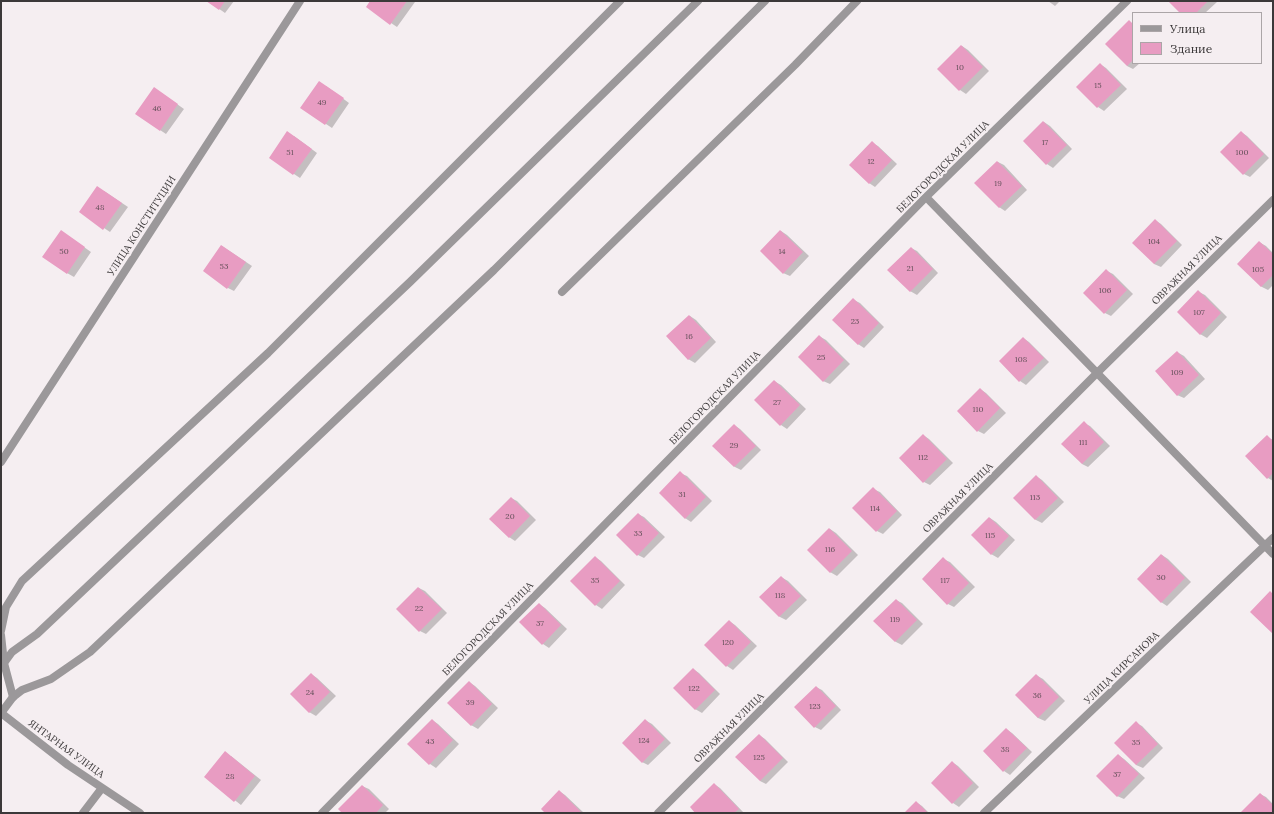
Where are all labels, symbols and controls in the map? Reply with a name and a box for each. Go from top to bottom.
legend [1132,12,1262,64]
text: Улица [1170,21,1206,36]
text: Здание [1170,41,1212,56]
house number: 10 [956,63,964,73]
house number: 15 [1094,81,1102,91]
house number: 49 [318,98,326,108]
house number: 46 [153,104,161,114]
street label: БЕЛОГОРОДСКАЯ УЛИЦА [894,118,992,216]
house number: 17 [1042,138,1048,148]
house number: 51 [286,148,294,158]
house number: 100 [1236,148,1248,158]
house number: 12 [867,157,875,167]
street label: УЛИЦА КОНСТИТУЦИИ [105,174,179,278]
house number: 19 [994,179,1002,189]
house number: 48 [96,203,104,213]
street label: ОВРАЖНАЯ УЛИЦА [1149,232,1225,308]
house number: 104 [1148,237,1160,247]
house number: 50 [59,247,69,257]
house number: 14 [778,247,786,257]
house number: 53 [220,262,228,272]
house number: 21 [906,264,914,274]
house number: 105 [1252,265,1264,275]
house number: 106 [1099,286,1111,296]
house number: 107 [1193,308,1205,318]
house number: 23 [851,317,859,327]
house number: 16 [685,332,693,342]
street label: БЕЛОГОРОДСКАЯ УЛИЦА [667,349,763,447]
house number: 25 [817,353,825,363]
house number: 108 [1015,355,1027,365]
house number: 109 [1171,368,1183,378]
house number: 27 [773,398,781,408]
house number: 110 [973,405,983,415]
house number: 111 [1079,438,1087,448]
house number: 29 [730,441,738,451]
house number: 112 [918,453,928,463]
street label: ОВРАЖНАЯ УЛИЦА [920,460,996,536]
house number: 31 [678,490,686,500]
house number: 113 [1030,493,1040,503]
house number: 114 [870,504,880,514]
house number: 20 [505,512,515,522]
house number: 33 [634,529,642,539]
house number: 115 [985,531,995,541]
house number: 116 [825,545,835,555]
house number: 30 [1156,573,1166,583]
house number: 35 [591,576,599,586]
house number: 117 [940,576,950,586]
street label: БЕЛОГОРОДСКАЯ УЛИЦА [440,580,536,678]
house number: 118 [775,591,785,601]
house number: 22 [415,604,423,614]
house number: 119 [890,615,900,625]
house number: 37 [536,619,544,629]
street label: УЛИЦА КИРСАНОВА [1082,629,1162,707]
house number: 120 [722,638,734,648]
house number: 122 [688,684,700,694]
house number: 24 [306,688,314,698]
street label: ОВРАЖНАЯ УЛИЦА [691,690,767,766]
house number: 36 [1032,691,1042,701]
house number: 39 [465,698,475,708]
house number: 123 [809,702,821,712]
street label: ЯНТАРНАЯ УЛИЦА [26,717,106,781]
house number: 124 [638,736,650,746]
house number: 43 [426,737,434,747]
house number: 35 [1132,738,1140,748]
house number: 38 [1001,745,1009,755]
house number: 125 [753,753,765,763]
house number: 37 [1113,770,1121,780]
house number: 28 [226,772,234,782]

